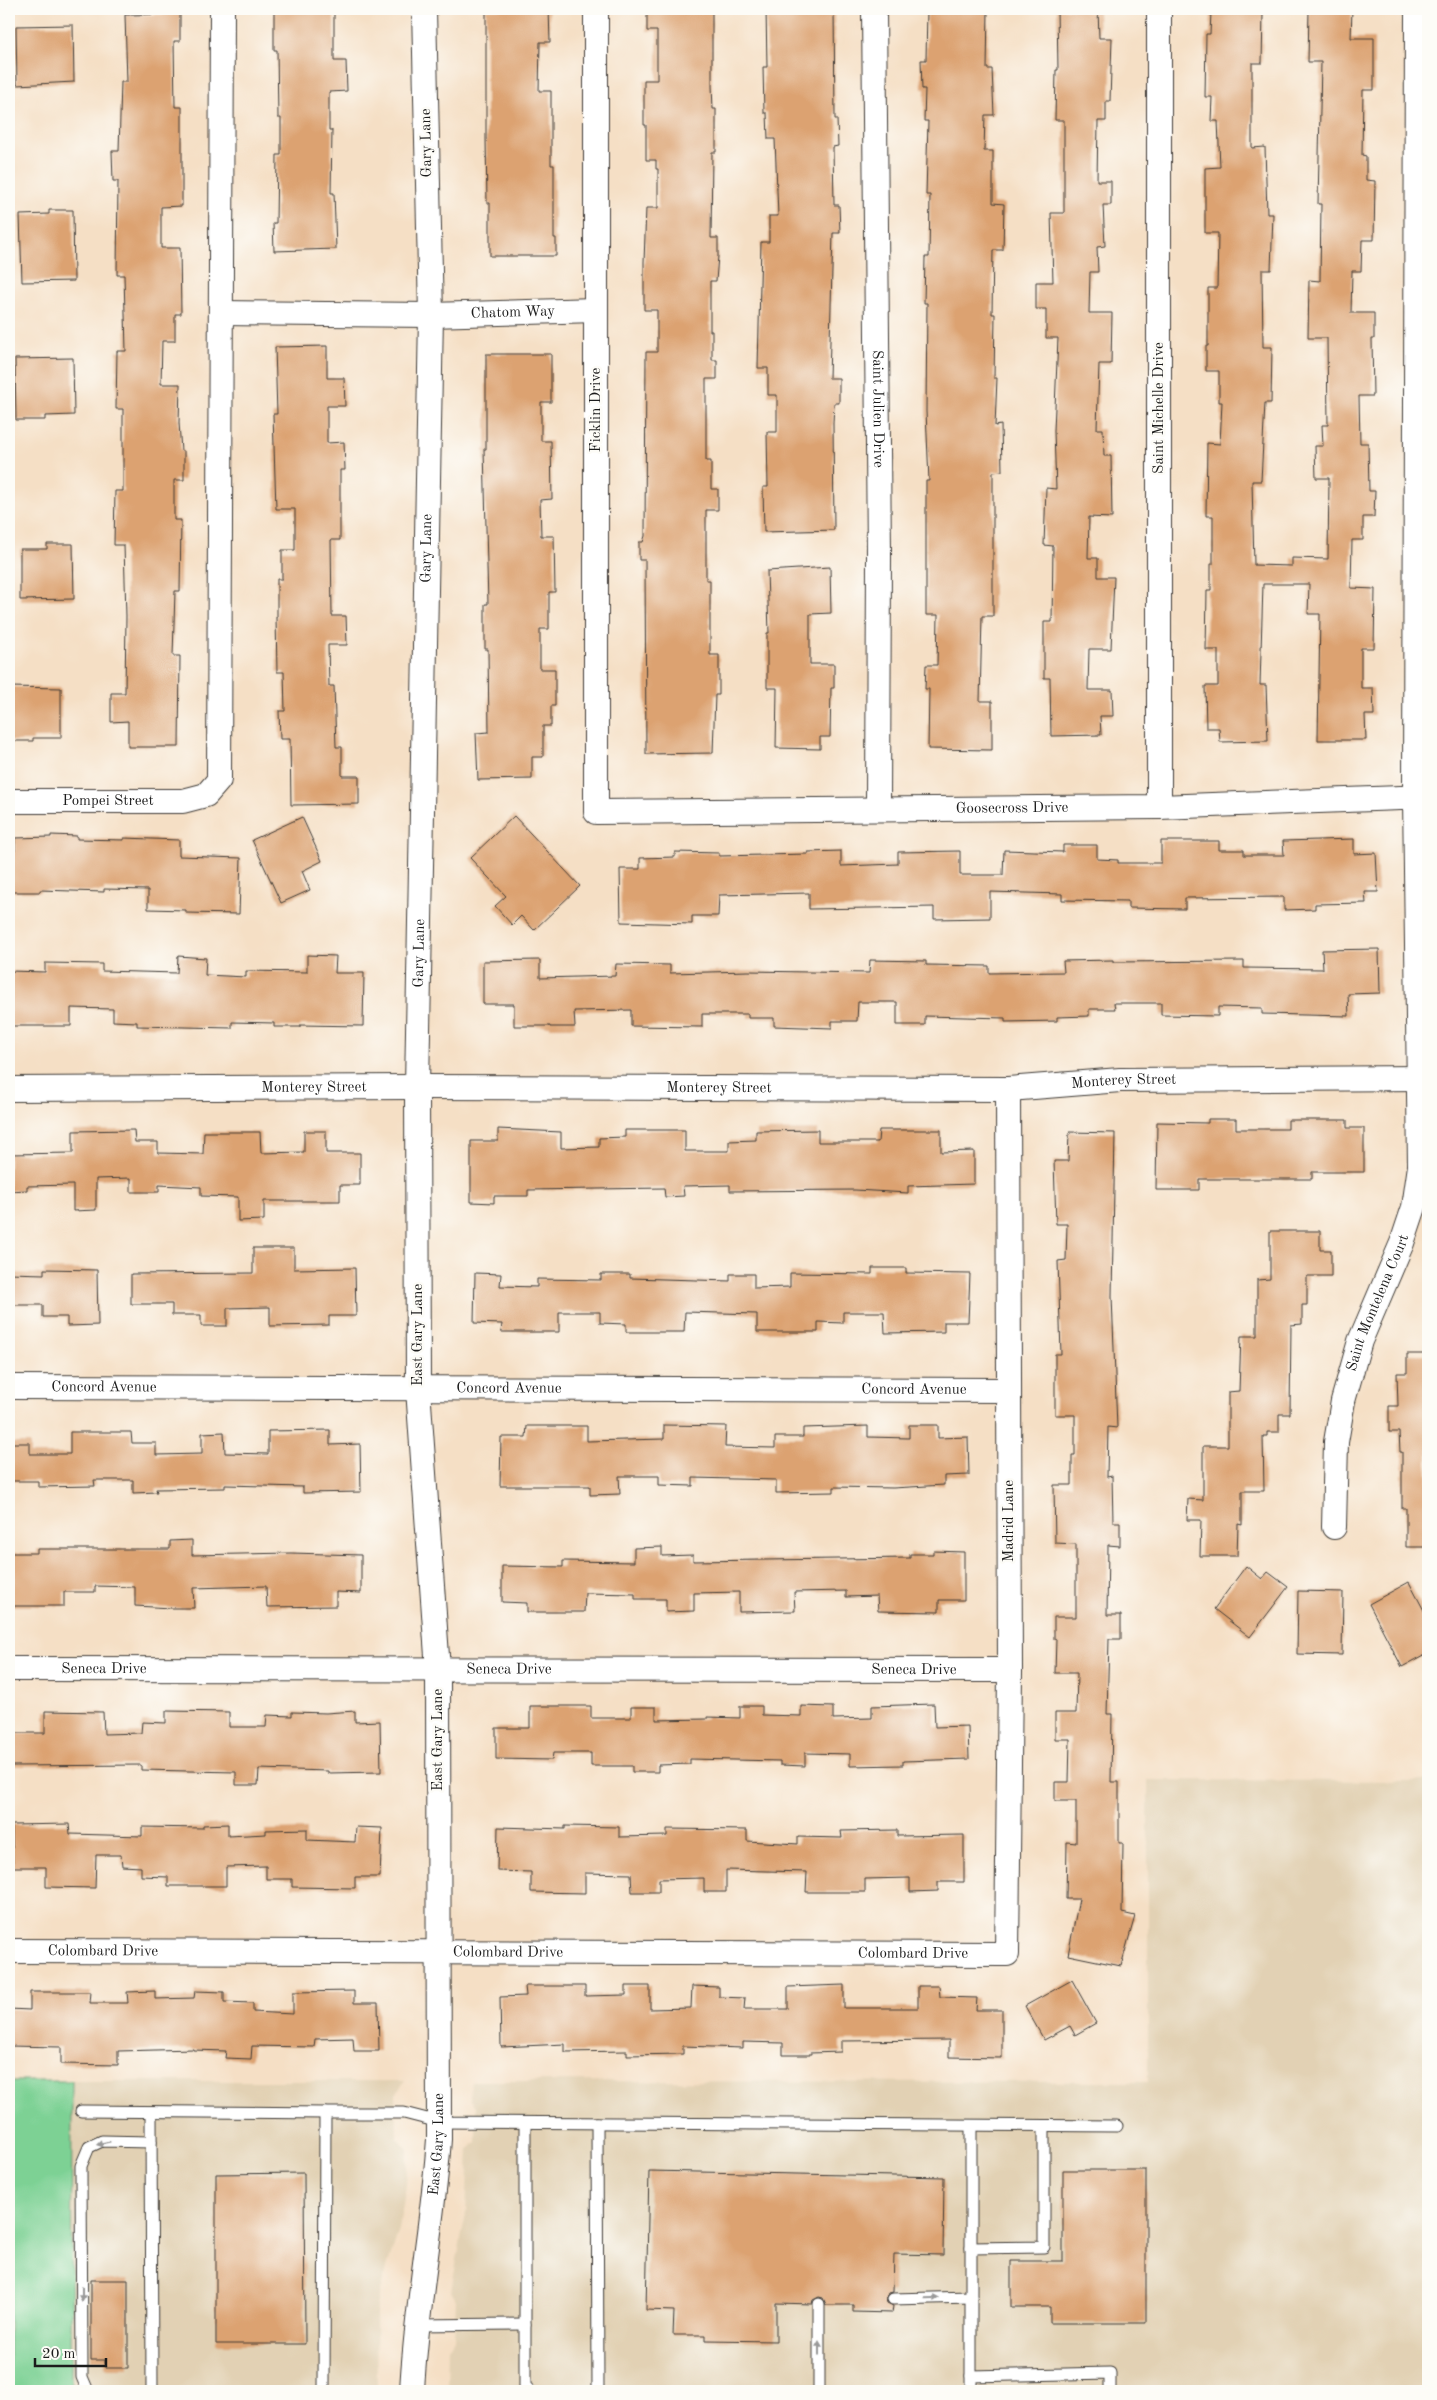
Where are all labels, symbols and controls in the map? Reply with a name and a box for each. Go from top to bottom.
street label: Gary Lane [419,108,435,178]
street label: Chatom Way [471,304,555,321]
street label: Saint Michelle Drive [1152,342,1167,474]
street label: Saint Julien Drive [870,350,886,468]
street label: Ficklin Drive [589,367,604,452]
street label: Gary Lane [419,514,435,583]
street label: Pompei Street [62,794,154,809]
street label: Goosecross Drive [956,800,1068,816]
street label: Gary Lane [411,918,428,988]
street label: Monterey Street [1071,1072,1176,1091]
street label: Monterey Street [261,1080,367,1095]
street label: Monterey Street [666,1080,772,1096]
street label: Saint Montelena Court [1344,1232,1412,1373]
street label: East Gary Lane [411,1284,426,1386]
street label: Concord Avenue [51,1380,157,1395]
street label: Concord Avenue [456,1381,562,1396]
street label: Concord Avenue [861,1382,967,1397]
street label: Madrid Lane [1002,1480,1017,1562]
street label: Seneca Drive [61,1662,147,1677]
street label: Seneca Drive [466,1662,552,1677]
street label: Seneca Drive [871,1662,957,1677]
street label: East Gary Lane [431,1689,446,1791]
street label: Colombard Drive [48,1944,158,1959]
street label: Colombard Drive [453,1945,563,1960]
street label: Colombard Drive [858,1946,968,1961]
street label: East Gary Lane [426,2093,447,2196]
one-way arrow [95,2139,110,2147]
one-way arrow [78,2286,86,2302]
one-way arrow [924,2294,940,2302]
scale bar [35,2335,106,2367]
one-way arrow [815,2340,823,2356]
text: 20 m [42,2347,76,2362]

